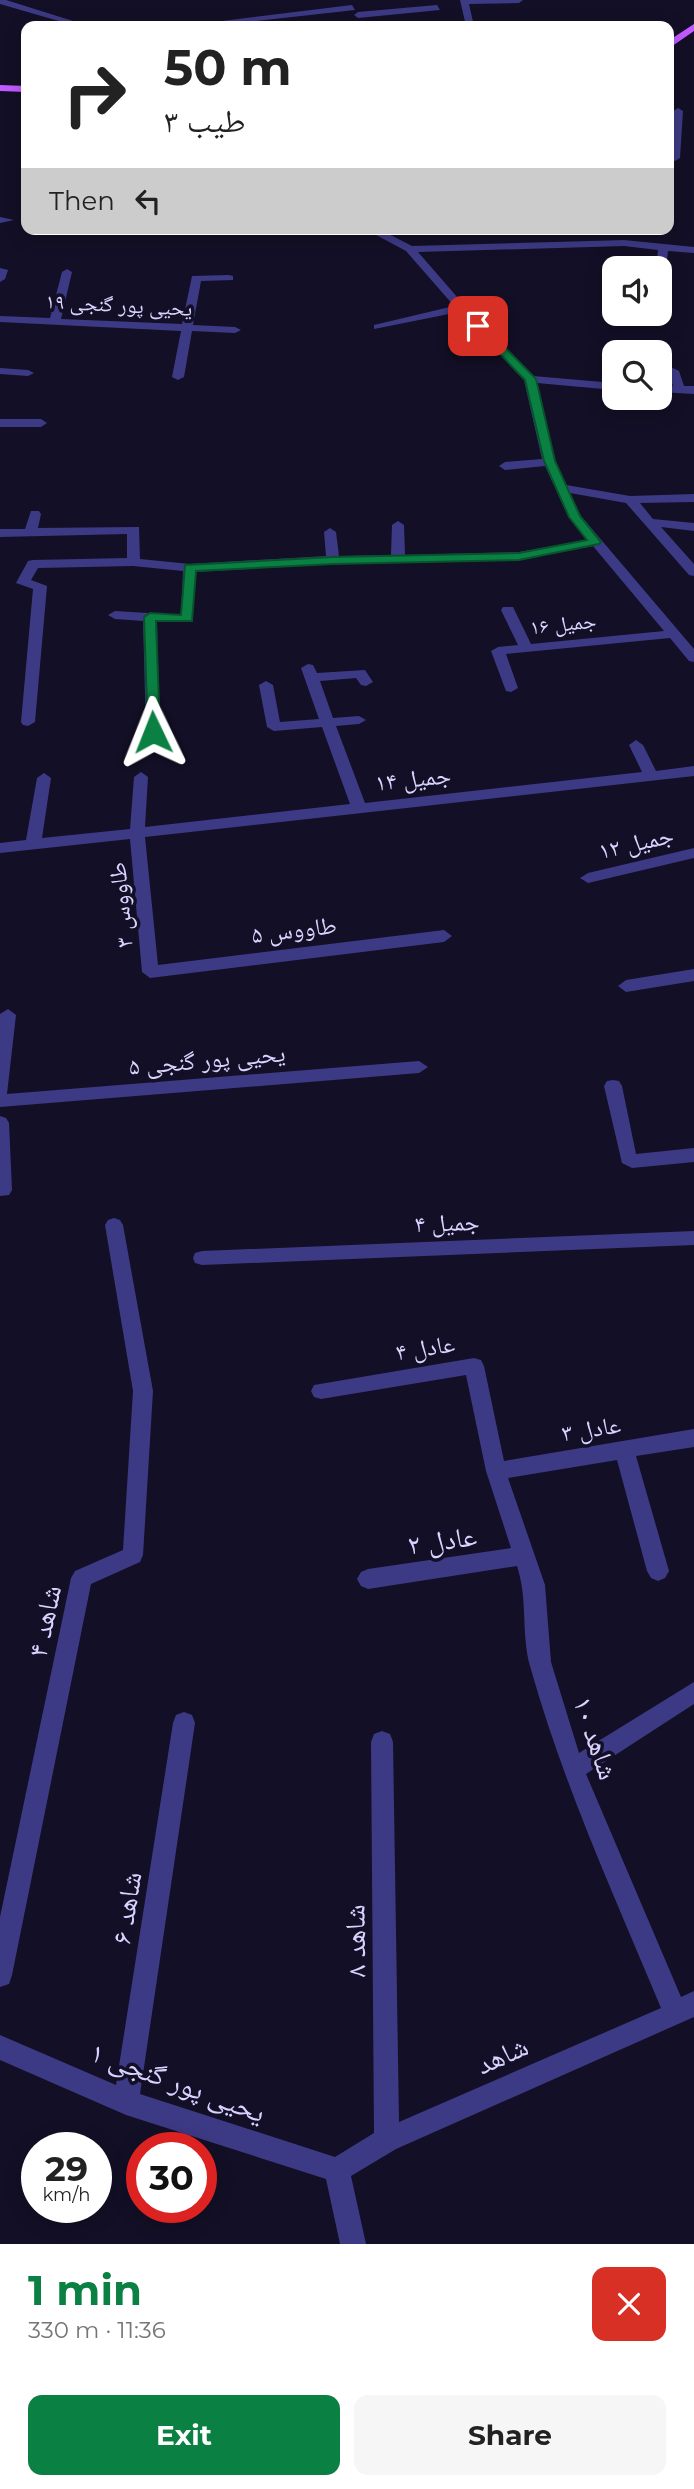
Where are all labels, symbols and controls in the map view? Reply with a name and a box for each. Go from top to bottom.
text: 50 m [164,38,292,97]
icon: right [49,49,140,140]
text: طیب ۳ [164,101,246,140]
icon: left [129,182,167,220]
text: Then [49,185,115,217]
map controls [602,256,672,410]
button: sound [602,256,672,326]
street label: یحیی پور گنجی ۱۹ [45,288,193,322]
pin [448,296,508,356]
icon: arrive [459,307,497,345]
button: search [602,340,672,410]
street label: جمیل ۱۶ [529,608,597,640]
position arrow [116,695,190,769]
street label: جمیل ۱۴ [374,760,452,797]
street label: جمیل ۱۲ [596,820,676,865]
street label: طاووس ۳ [102,861,139,949]
street label: طاووس ۵ [250,910,338,949]
street label: یحیی پور گنجی ۵ [127,1038,287,1081]
street label: جمیل ۴ [414,1207,480,1238]
street label: عادل ۴ [393,1329,457,1366]
street label: عادل ۳ [559,1410,623,1447]
street label: عادل ۲ [405,1518,479,1562]
street label: شاهد ۴ [20,1582,68,1660]
street label: شاهد ۱۰ [566,1692,626,1784]
street label: شاهد ۶ [104,1869,148,1947]
street label: شاهد ۸ [337,1904,373,1978]
street label: شاهد [471,2029,533,2081]
street label: یحیی پور گنجی ۱ [86,2035,270,2130]
speed limit sign: 30 [126,2132,217,2223]
text: 29 [45,2147,88,2190]
text: km/h [42,2184,91,2206]
text: 1 min [28,2264,142,2316]
button: close [592,2267,666,2341]
text: 330 m · 11:36 [28,2316,166,2344]
button: Exit [28,2395,340,2475]
button: Share [354,2395,666,2475]

